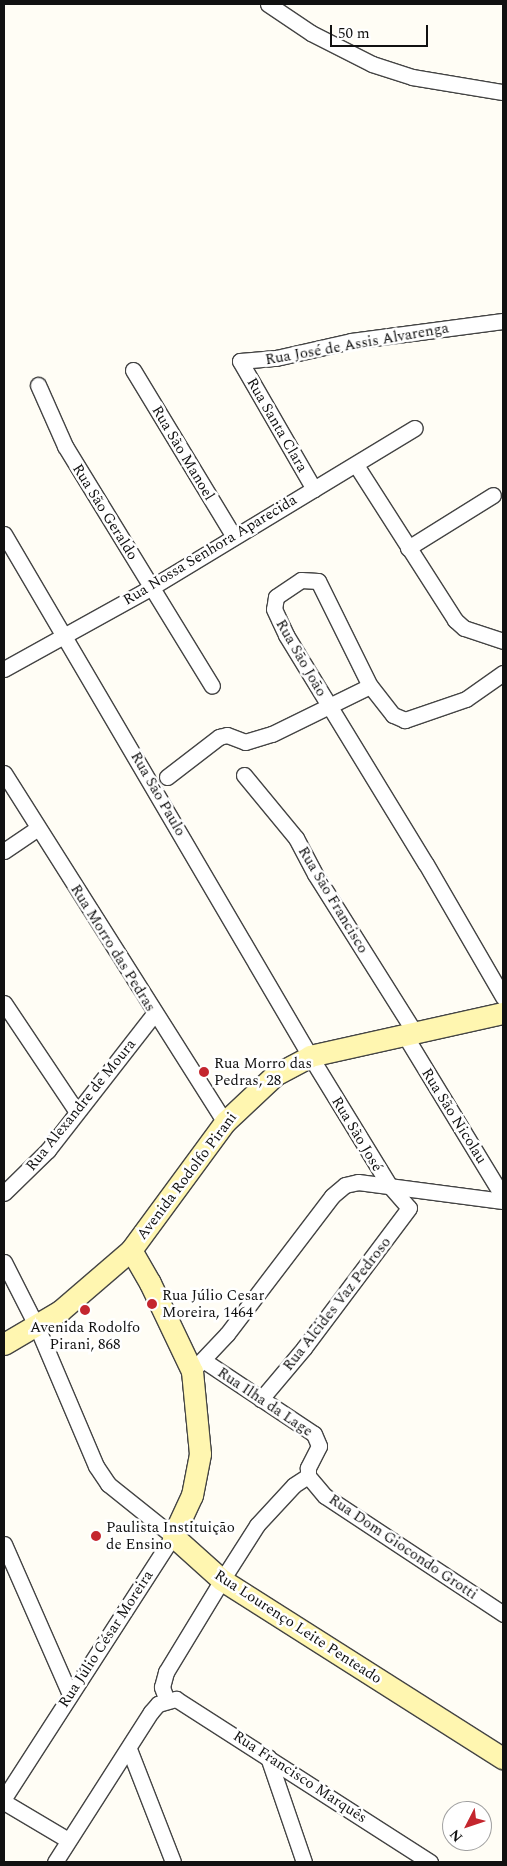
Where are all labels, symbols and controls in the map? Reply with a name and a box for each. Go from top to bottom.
scale bar [332,15,430,47]
text: 50 m [338,22,370,45]
street label: Rua José de Assis Alvarenga [264,319,450,369]
street label: Rua Santa Clara [243,375,311,475]
street label: Rua São Manoel [148,402,218,504]
street label: Rua São Geraldo [68,461,142,563]
street label: Rua Nossa Senhora Aparecida [120,491,300,609]
street label: Rua São João [272,616,330,700]
street label: Rua São Paulo [127,749,189,839]
street label: Rua São Francisco [294,843,372,957]
street label: Rua Morro das Pedras [67,881,159,1015]
street label: Rua Alexandre de Moura [22,1035,140,1175]
place label: Rua Morro das Pedras, 28 [214,1054,312,1089]
street label: Rua São Nicolau [417,1065,491,1167]
marker: Rua Morro das Pedras, 28 [198,1066,210,1078]
street label: Rua São José [328,1093,386,1175]
street label: Avenida Rodolfo Pirani [133,1109,241,1243]
street label: Rua Alcides Vaz Pedroso [279,1234,395,1374]
place label: Rua Júlio Cesar Moreira, 1464 [162,1286,264,1321]
marker: Rua Júlio Cesar Moreira, 1464 [146,1298,158,1310]
marker: Avenida Rodolfo Pirani, 868 [79,1304,91,1316]
place label: Avenida Rodolfo Pirani, 868 [30,1318,140,1353]
street label: Rua Ilha da Lage [214,1364,316,1440]
street label: Rua Dom Giocondo Grotti [325,1491,481,1603]
place label: Paulista Instituição de Ensino [106,1518,235,1553]
marker: Paulista Instituição de Ensino [90,1530,102,1542]
street label: Rua Lourenço Leite Penteado [211,1566,385,1688]
street label: Rua Júlio César Moreira [55,1567,157,1711]
street label: Rua Francisco Marquês [230,1727,370,1827]
north arrow [442,1801,492,1851]
text: N [444,1824,468,1847]

